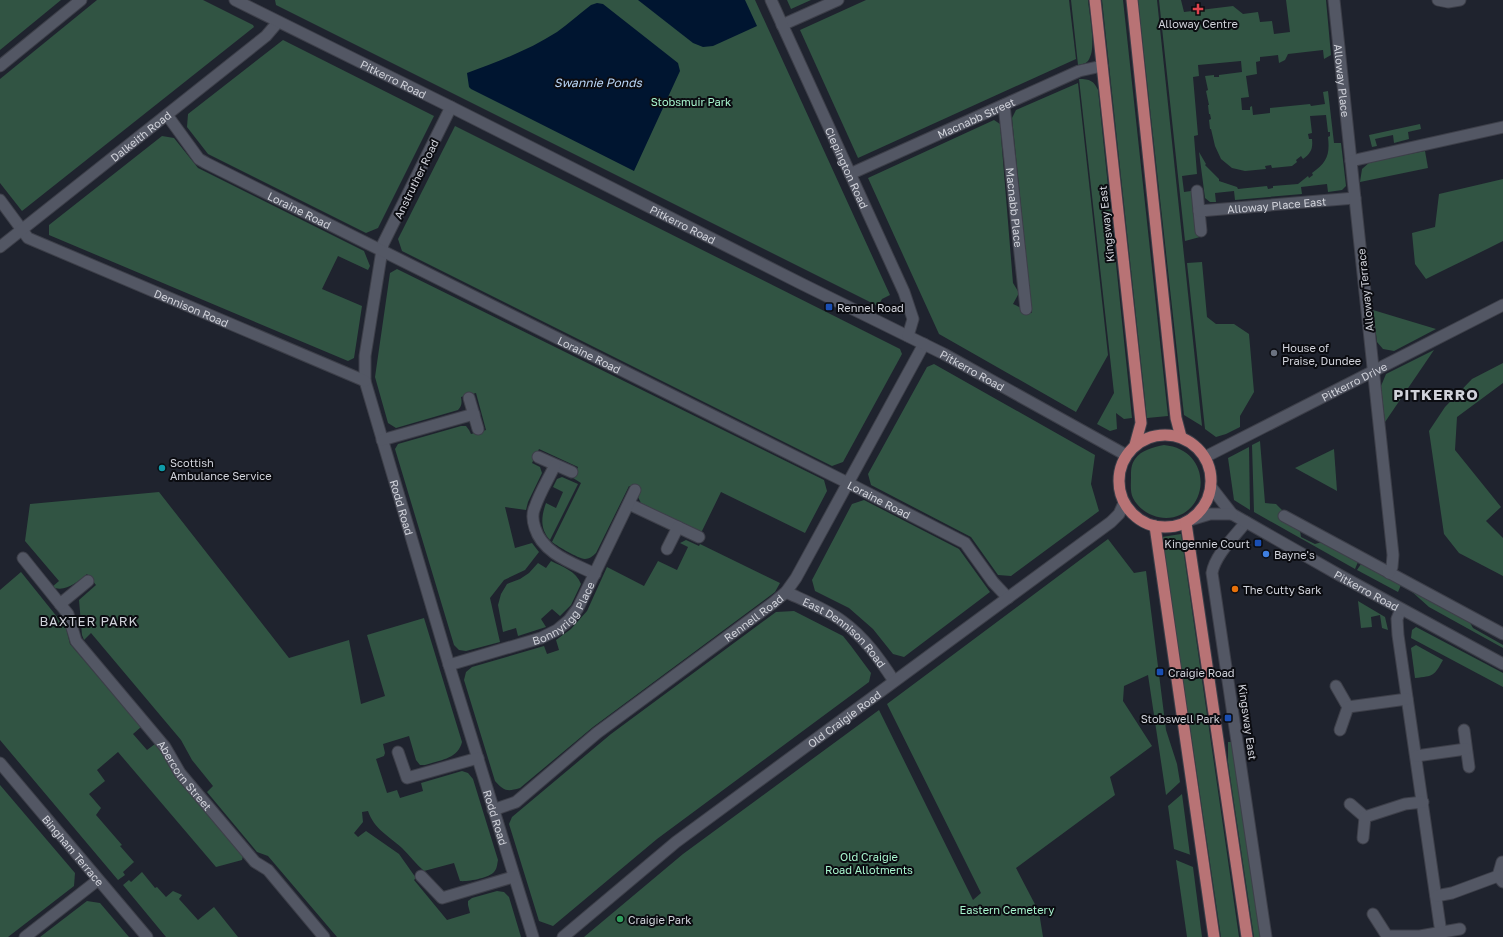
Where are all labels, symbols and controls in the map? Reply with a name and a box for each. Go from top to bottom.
marker: Alloway Centre [1192,3,1204,15]
place label: Alloway Centre [1158,17,1238,30]
street label: Alloway Place [1332,43,1353,118]
street label: Pitkerro Road [359,57,429,100]
water label: Swannie Ponds [554,75,643,90]
street label: Macnabb Street [935,94,1017,140]
park label: Stobsmuir Park [651,95,731,108]
street label: Dalkeith Road [107,108,173,164]
street label: Clepington Road [823,125,871,210]
street label: Anstruther Road [391,137,441,221]
street label: Macnabb Place [1004,167,1026,248]
street label: Kingsway East [1096,185,1116,263]
street label: Loraine Road [266,188,333,231]
street label: Alloway Place East [1227,194,1327,215]
street label: Pitkerro Road [648,202,718,246]
street label: Alloway Terrace [1354,248,1376,332]
street label: Dennison Road [153,286,231,329]
place label: Rennel Road [837,301,904,314]
marker: Rennel Road [824,302,834,312]
street label: Loraine Road [556,333,623,375]
place label: House of Praise, Dundee [1282,341,1361,367]
street label: Pitkerro Road [938,347,1007,393]
marker: House of Praise, Dundee [1269,348,1279,358]
street label: Pitkerro Drive [1319,359,1389,403]
district label: PITKERRO [1393,385,1479,403]
place label: Scottish Ambulance Service [170,456,272,482]
marker: Scottish Ambulance Service [157,463,167,473]
street label: Rodd Road [388,478,417,536]
street label: Loraine Road [846,478,913,521]
place label: Kingennie Court [1164,537,1250,550]
marker: Kingennie Court [1253,538,1263,548]
place label: Bayne's [1274,548,1315,561]
marker: Bayne's [1261,549,1271,559]
street label: Pitkerro Road [1332,567,1401,613]
street label: Bonnyrigg Place [530,579,596,647]
place label: The Cutty Sark [1243,583,1321,596]
marker: The Cutty Sark [1230,584,1240,594]
street label: Rennell Road [721,591,785,644]
street label: East Dennison Road [801,594,889,670]
district label: BAXTER PARK [39,613,139,629]
place label: Craigie Road [1168,666,1235,679]
marker: Craigie Road [1155,667,1165,677]
street label: Kingsway East [1236,683,1260,761]
street label: Old Craigie Road [805,687,883,750]
place label: Stobswell Park [1141,712,1220,725]
marker: Stobswell Park [1223,713,1233,723]
street label: Abercorn Street [155,737,215,813]
street label: Rodd Road [481,788,511,847]
street label: Bingham Terrace [40,812,107,888]
park label: Old Craigie Road Allotments [825,850,913,876]
park label: Eastern Cemetery [960,903,1054,916]
place label: Craigie Park [628,913,691,926]
marker: Craigie Park [615,914,625,924]

